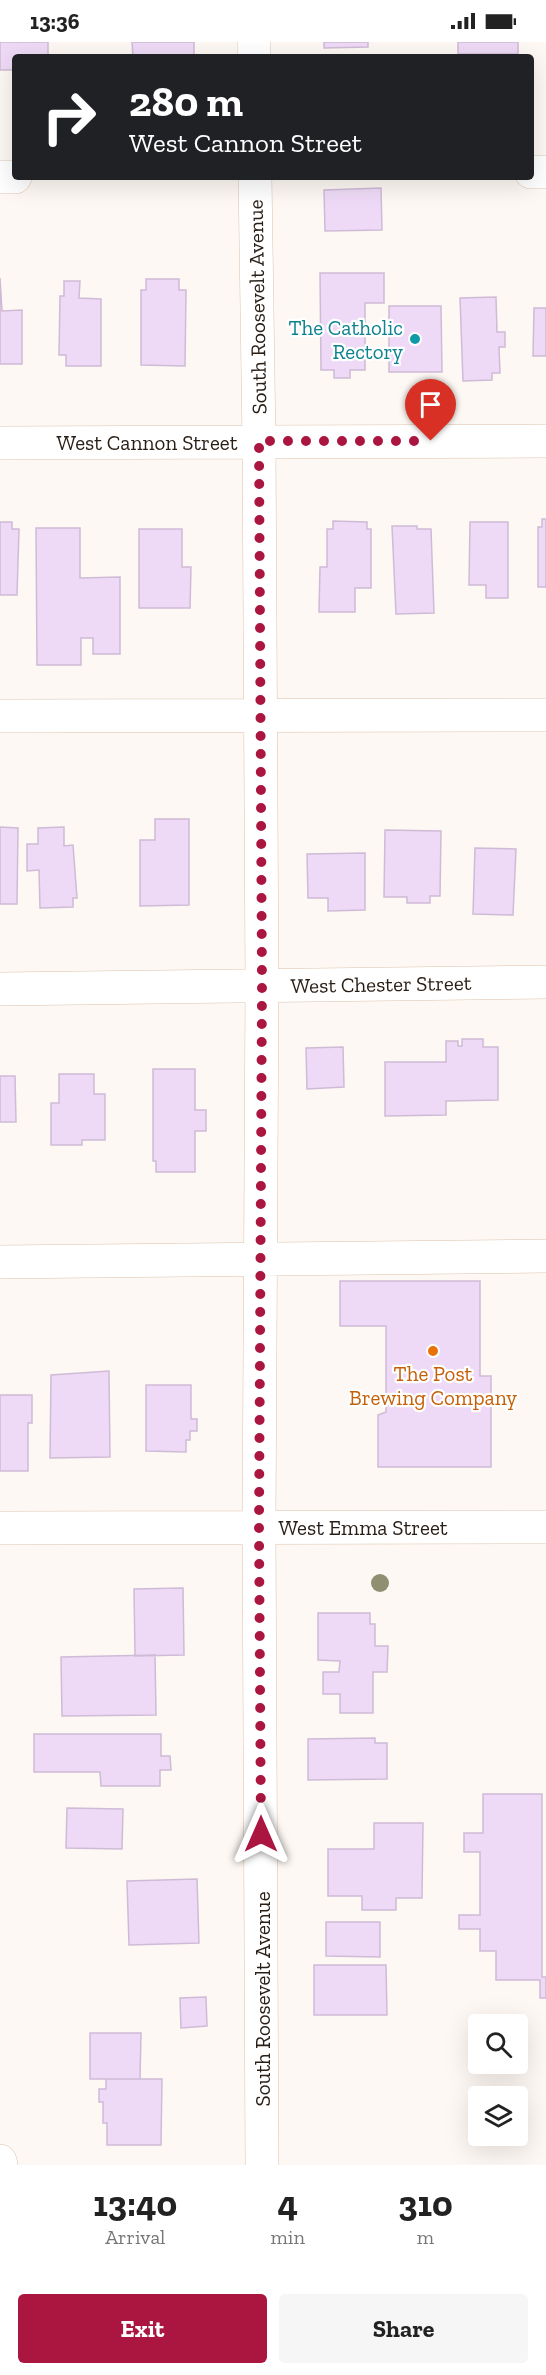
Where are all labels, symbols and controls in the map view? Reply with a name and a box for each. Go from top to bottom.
text: 13:36 [30,8,80,35]
text: 280 m [129,76,243,127]
icon: right [30,78,108,156]
text: West Cannon Street [129,127,362,159]
street label: South Roosevelt Avenue [243,199,271,415]
place label: The Catholic Rectory [288,315,403,364]
marker: The Catholic Rectory [408,332,422,346]
pin [405,379,456,441]
icon: arrive [414,388,447,421]
street label: West Cannon Street [57,430,238,455]
street label: West Chester Street [290,970,472,998]
marker: The Post Brewing Company [426,1344,440,1358]
place label: The Post Brewing Company [349,1361,517,1410]
street label: West Emma Street [278,1515,448,1540]
position arrow [229,1802,293,1866]
street label: South Roosevelt Avenue [250,1891,275,2107]
map controls [468,2014,528,2146]
button: search [468,2014,528,2074]
button: layers [468,2086,528,2146]
text: 13:40 [93,2182,177,2225]
text: 4 [277,2182,298,2225]
text: 310 [398,2182,453,2225]
text: Arrival [105,2225,165,2249]
text: min [271,2225,305,2249]
text: m [417,2225,434,2249]
button: Exit [18,2294,267,2363]
button: Share [279,2294,528,2363]

